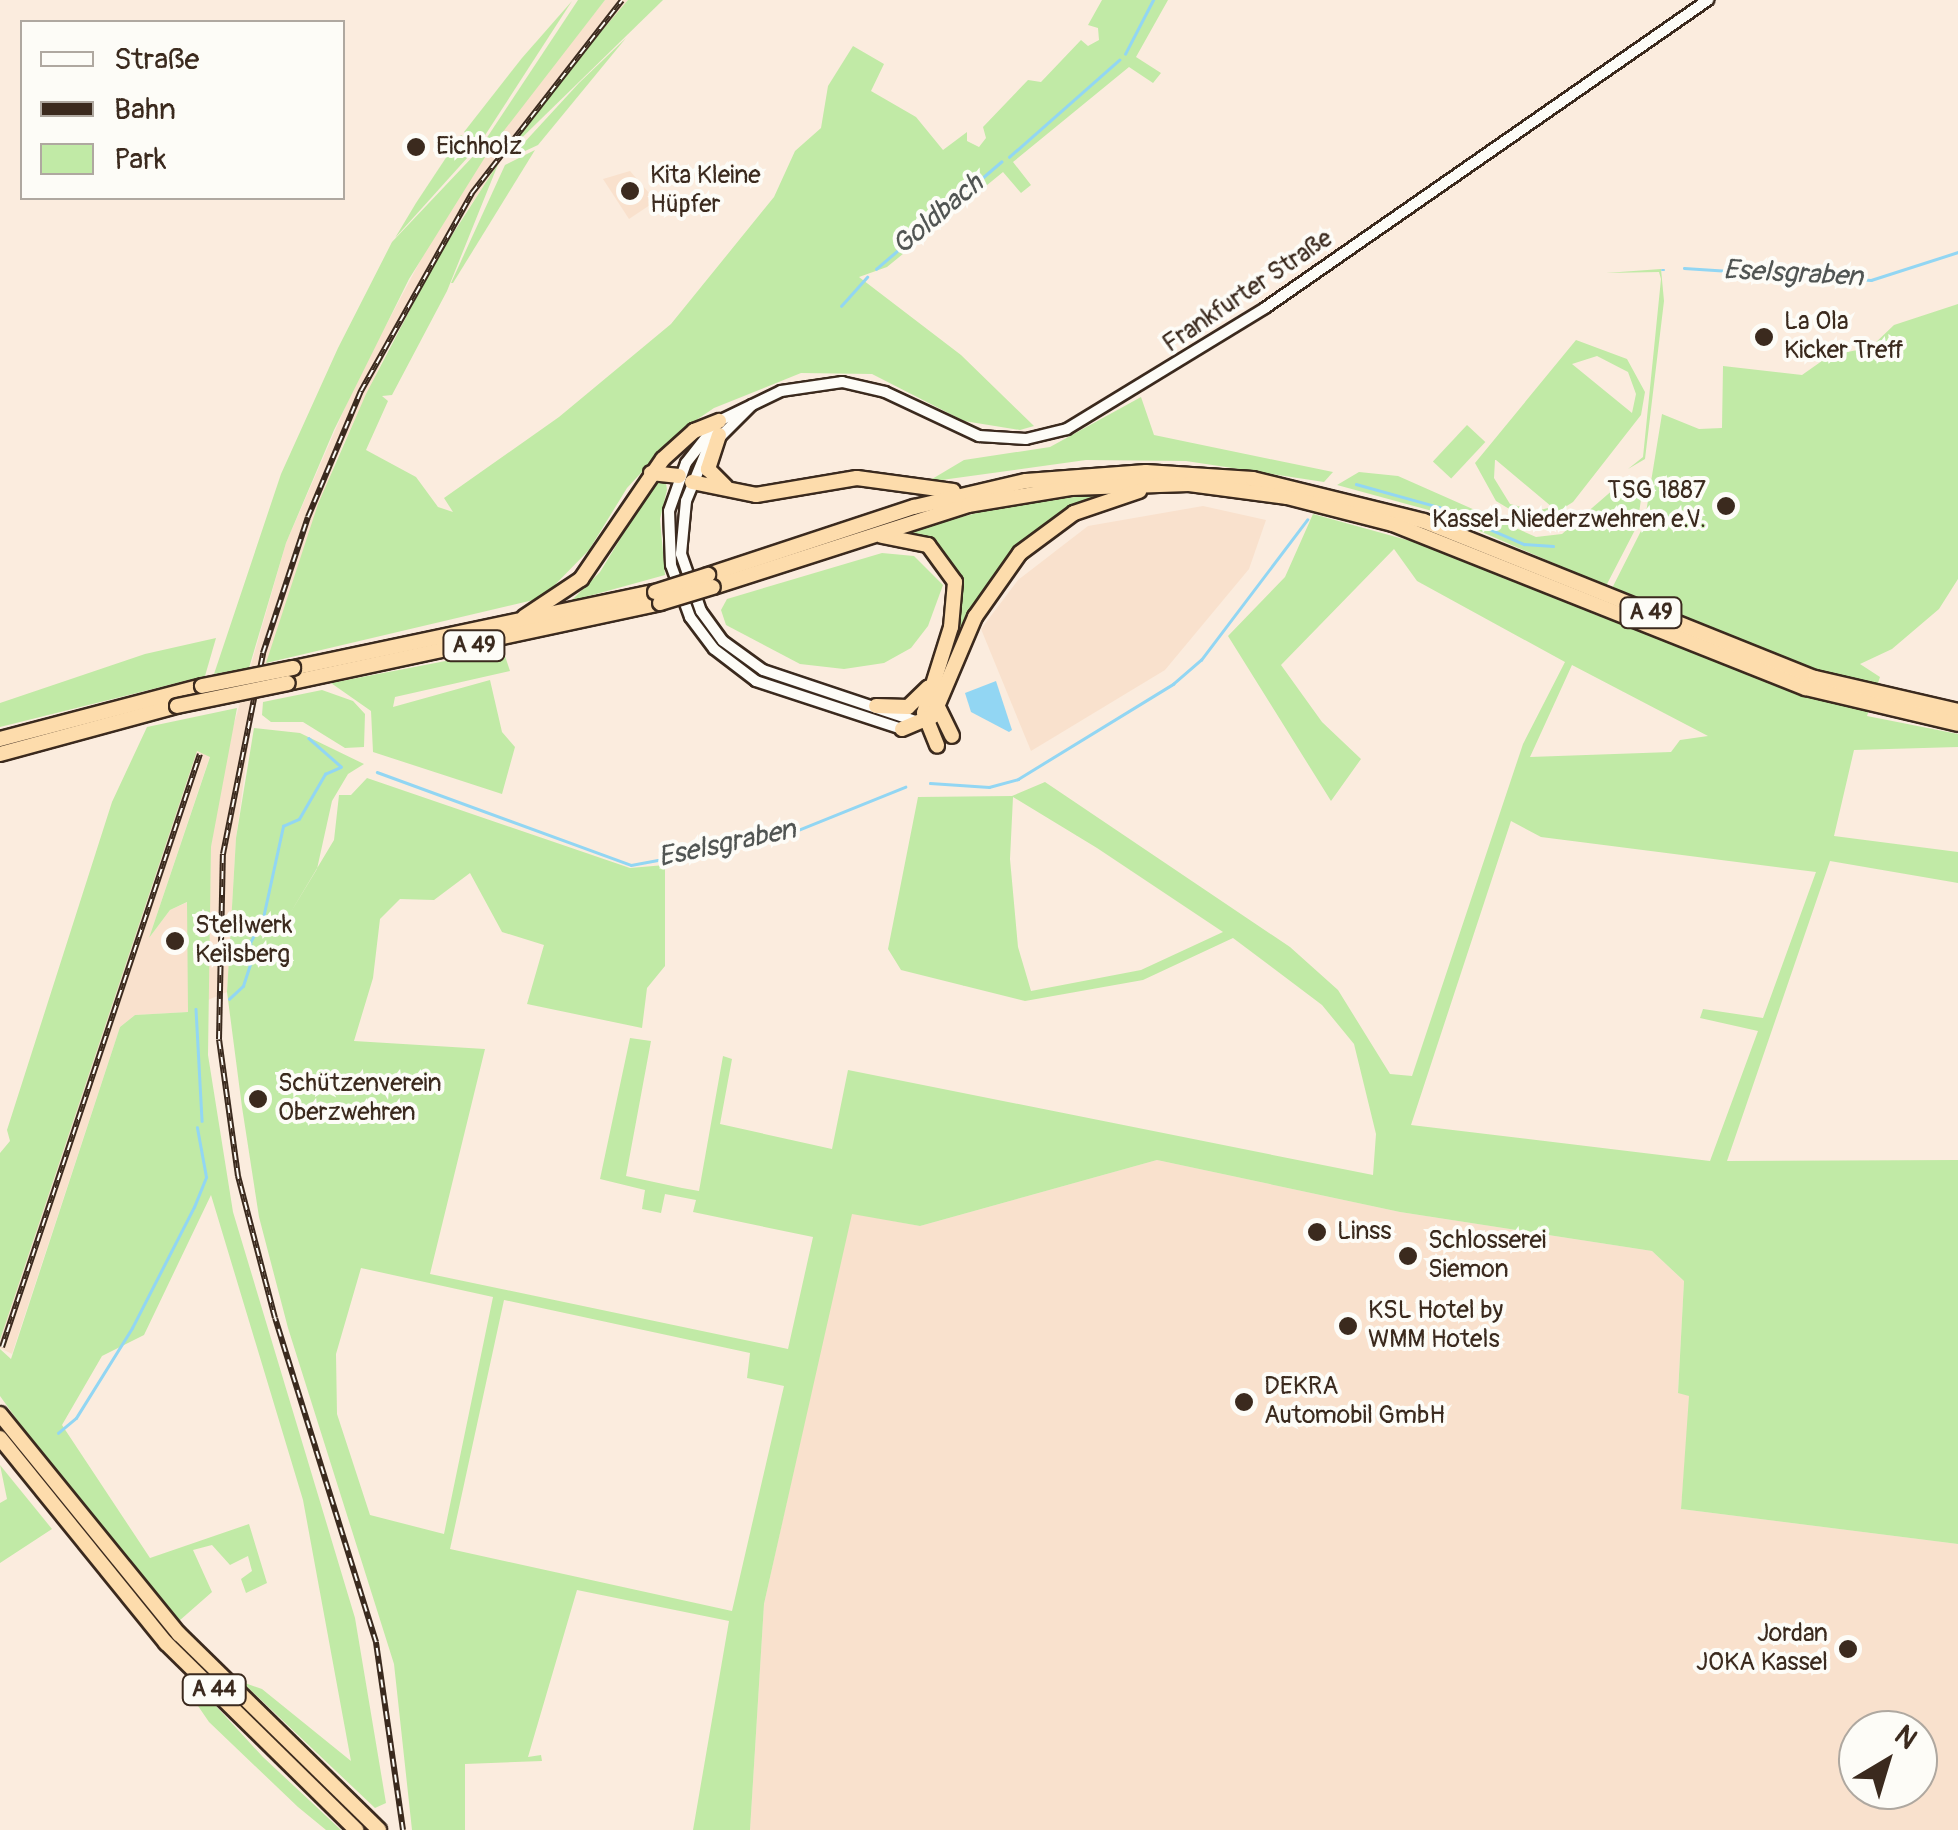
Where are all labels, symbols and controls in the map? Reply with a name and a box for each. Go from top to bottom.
legend [20,20,345,200]
text: Straße [114,41,199,78]
text: Bahn [114,91,176,128]
place label: Eichholz [436,132,522,162]
marker: Eichholz [405,136,427,158]
text: Park [114,141,167,178]
place label: Kita Kleine Hüpfer [650,162,761,221]
water label: Goldbach [886,167,990,263]
marker: Kita Kleine Hüpfer [619,180,641,202]
street label: Frankfurter Straße [1158,224,1338,360]
water label: Eselsgraben [1722,254,1864,294]
place label: La Ola Kicker Treff [1784,308,1904,367]
marker: La Ola Kicker Treff [1753,326,1775,348]
place label: TSG 1887 Kassel-Niederzwehren e.V. [1432,477,1706,536]
marker: TSG 1887 Kassel-Niederzwehren e.V. [1715,495,1737,517]
road number: A 49 [1618,596,1684,630]
road number: A 49 [442,629,506,663]
water label: Eselsgraben [655,813,799,875]
place label: Stellwerk Keilsberg [195,912,292,971]
marker: Stellwerk Keilsberg [164,930,186,952]
place label: Schützenverein Oberzwehren [278,1070,442,1129]
marker: Schützenverein Oberzwehren [247,1088,269,1110]
place label: Linss [1337,1217,1391,1247]
marker: Linss [1306,1221,1328,1243]
place label: Schlosserei Siemon [1428,1227,1546,1286]
marker: Schlosserei Siemon [1397,1245,1419,1267]
place label: KSL Hotel by WMM Hotels [1368,1297,1503,1356]
marker: KSL Hotel by WMM Hotels [1337,1315,1359,1337]
place label: DEKRA Automobil GmbH [1264,1373,1445,1432]
marker: DEKRA Automobil GmbH [1233,1391,1255,1413]
place label: Jordan JOKA Kassel [1696,1620,1828,1679]
marker: Jordan JOKA Kassel [1837,1638,1859,1660]
road number: A 44 [182,1673,246,1707]
north arrow [1838,1710,1938,1810]
text: N [1887,1718,1924,1757]

